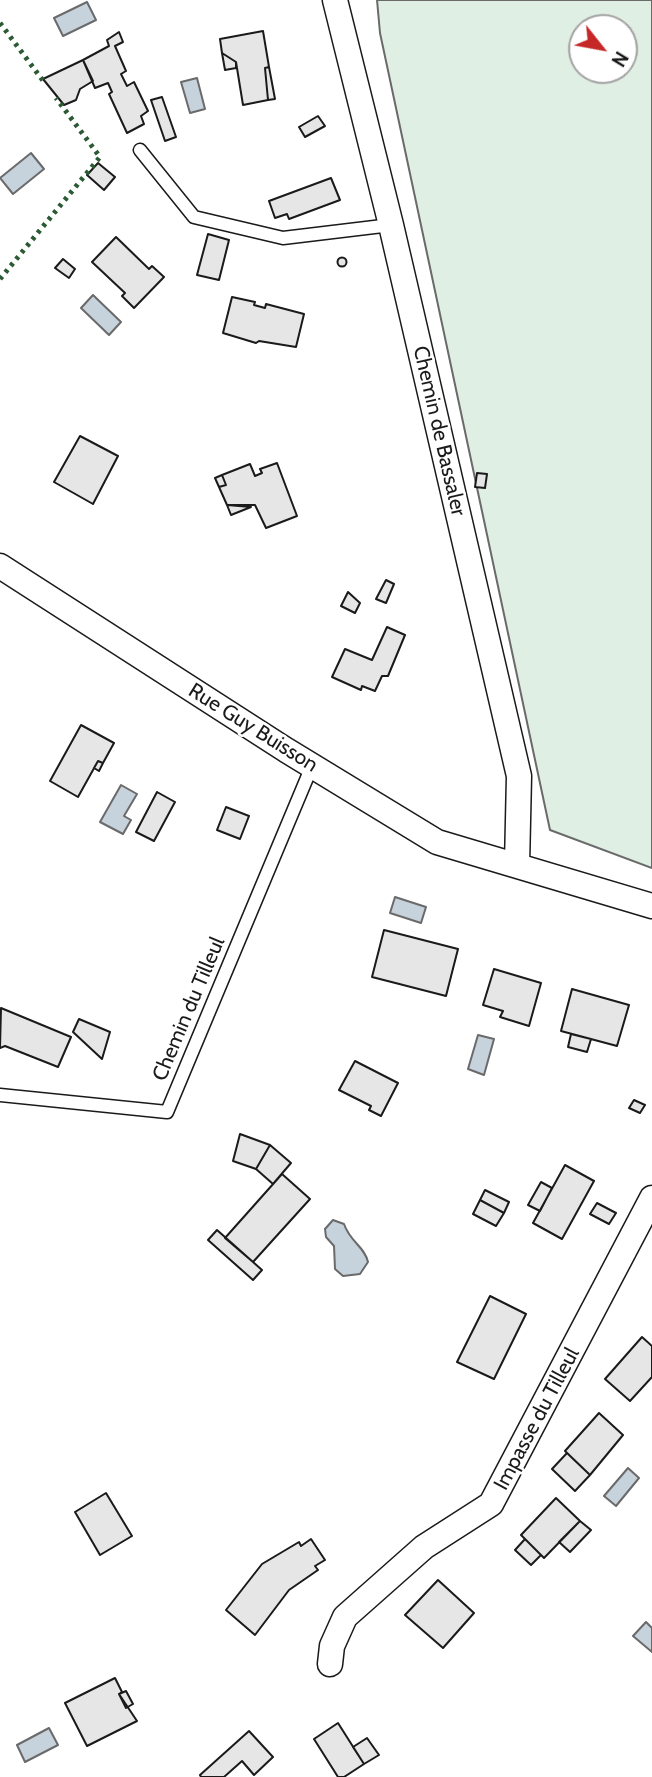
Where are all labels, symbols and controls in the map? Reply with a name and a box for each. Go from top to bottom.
north arrow [568,14,638,84]
text: N [606,47,633,71]
street label: Chemin de Bassaler [407,343,471,519]
street label: Rue Guy Buisson [184,678,322,778]
street label: Chemin du Tilleul [147,933,231,1085]
street label: Impasse du Tilleul [489,1344,585,1494]

